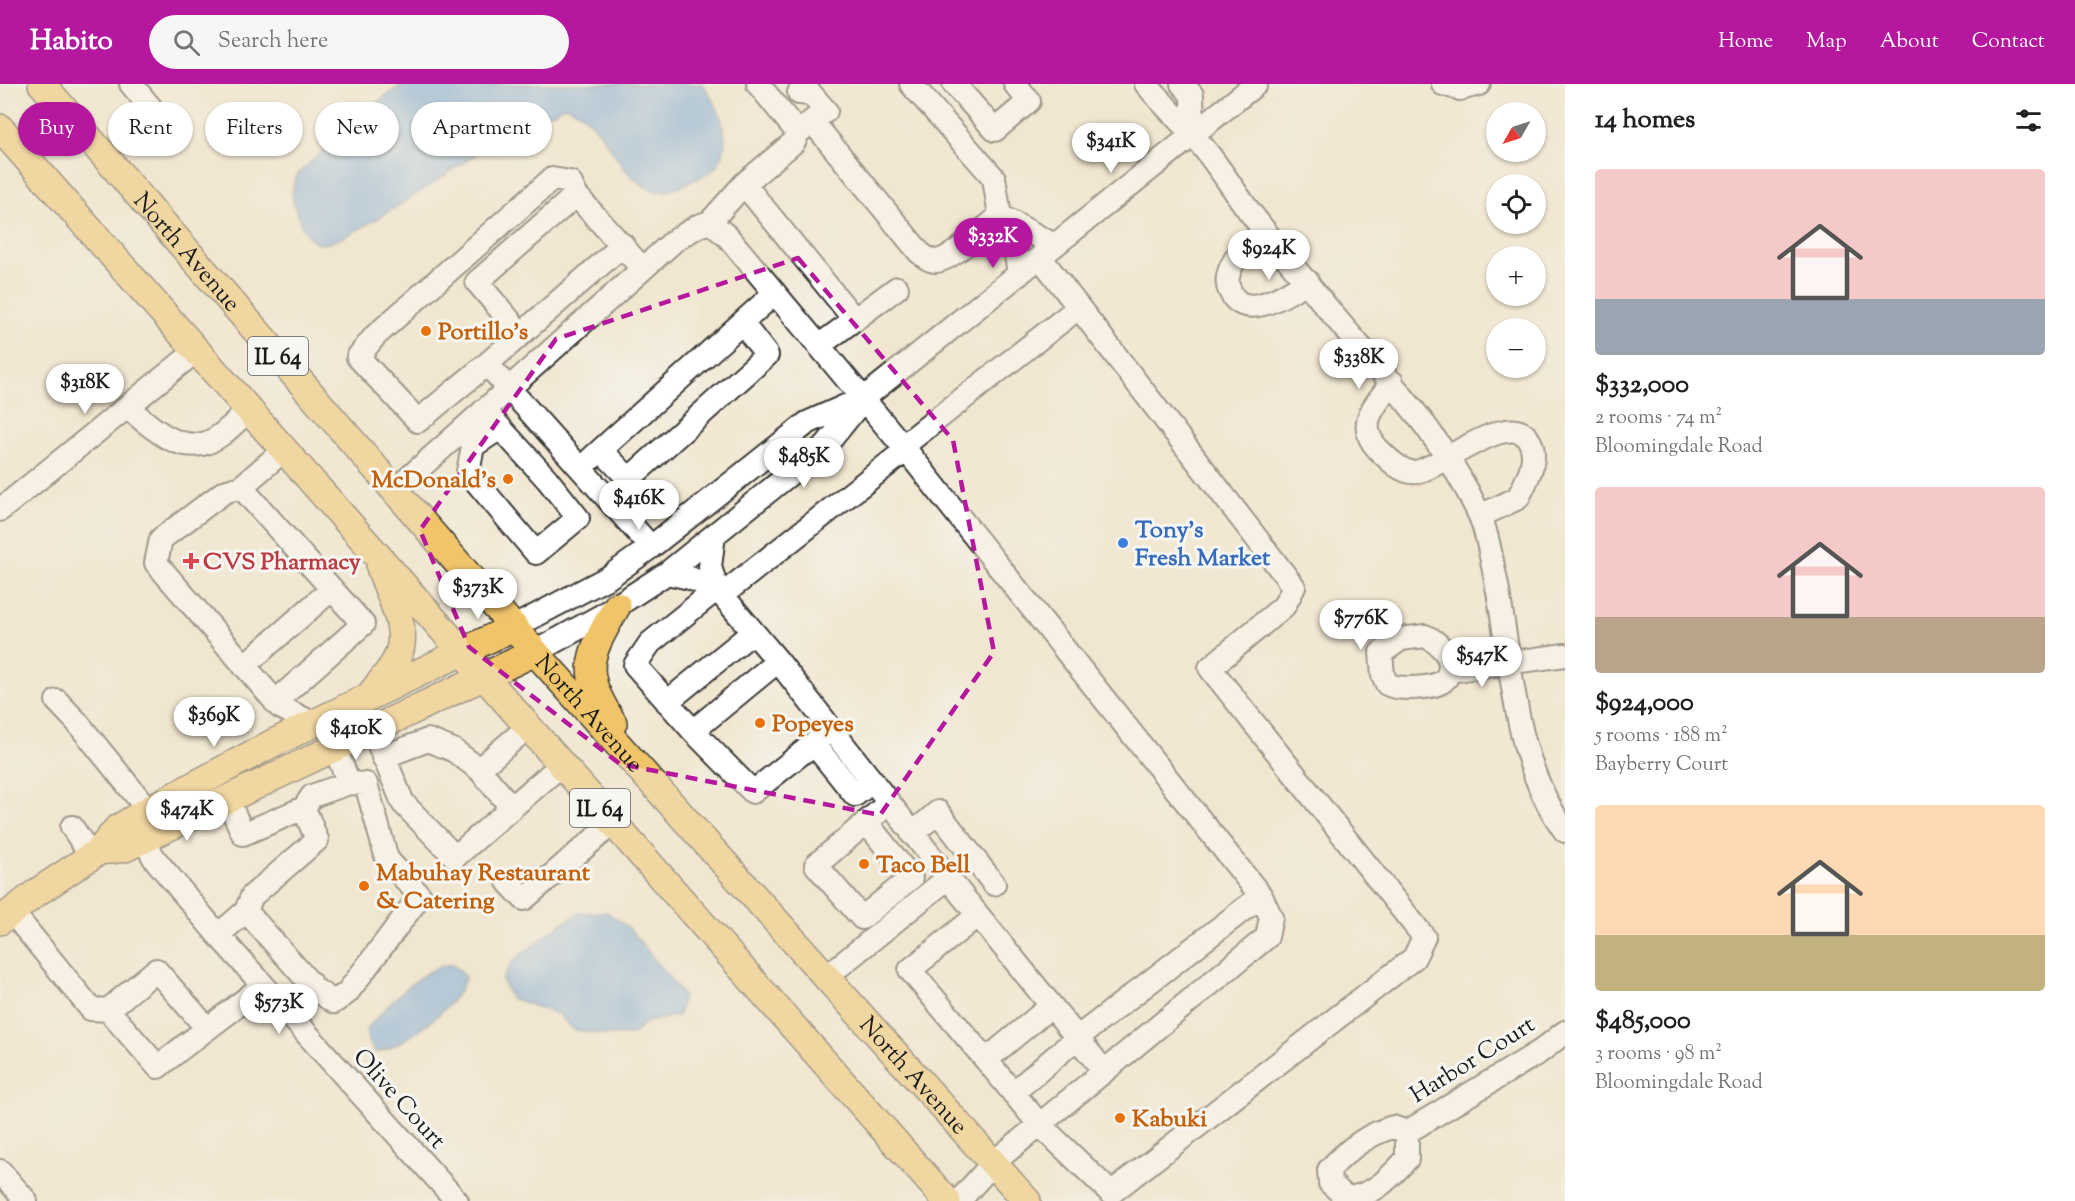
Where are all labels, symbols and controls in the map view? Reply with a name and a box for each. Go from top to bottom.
search box [149,15,569,69]
text: Habito [30,22,113,62]
icon: search [170,26,203,59]
text: Search here [218,26,328,58]
text: Home [1718,27,1773,57]
text: Map [1806,27,1847,57]
text: About [1880,27,1939,57]
text: Contact [1972,27,2045,57]
chip: Buy [18,102,96,156]
chip: Rent [108,102,193,156]
chip: Filters [205,102,303,156]
chip: New [315,102,399,156]
chip: Apartment [411,102,552,156]
north arrow [1486,102,1546,162]
map controls [1486,102,1546,378]
text: 14 homes [1595,102,1695,139]
icon: filters [2012,104,2045,137]
pin: $341K [1069,123,1153,174]
text: $341K [1086,128,1136,157]
button: locate [1486,174,1546,234]
street label: North Avenue [124,186,248,320]
icon: home [1766,208,1874,316]
pin: $332K [951,218,1035,269]
text: $332K [968,223,1018,252]
pin: $924K [1227,230,1311,281]
text: $924K [1242,235,1296,264]
button: + [1486,246,1546,306]
place label: Portillo's [438,316,528,350]
button: − [1486,318,1546,378]
marker: Portillo's [419,324,433,338]
road number: IL 64 [248,337,308,375]
pin: $338K [1317,339,1401,390]
text: $338K [1333,344,1385,373]
pin: $318K [43,364,127,415]
text: $332,000 [1595,367,1689,404]
text: $318K [60,369,110,398]
text: 2 rooms · 74 m² [1595,404,1722,433]
text: Bloomingdale Road [1595,433,1763,462]
pin: $485K [762,438,846,489]
text: $485K [778,443,830,472]
place label: McDonald's [371,464,496,498]
marker: McDonald's [501,472,515,486]
pin: $416K [597,480,681,531]
text: $416K [613,485,665,514]
place label: Tony's Fresh Market [1135,514,1271,576]
icon: home [1766,526,1874,634]
marker: Tony's Fresh Market [1116,536,1130,550]
place label: CVS Pharmacy [203,546,361,580]
marker: CVS Pharmacy [184,554,198,568]
pin: $373K [436,569,520,620]
text: $373K [452,574,504,603]
pin: $776K [1319,600,1403,651]
text: $776K [1333,605,1389,634]
pin: $547K [1440,637,1524,688]
text: $547K [1456,642,1508,671]
street label: North Avenue [526,648,650,781]
text: $924,000 [1595,685,1694,722]
pin: $369K [172,697,256,748]
text: $369K [188,702,240,731]
place label: Popeyes [772,708,854,742]
pin: $410K [314,710,398,761]
text: $410K [330,715,382,744]
marker: Popeyes [753,716,767,730]
text: 5 rooms · 188 m² [1595,722,1728,751]
text: Bayberry Court [1595,751,1728,780]
road number: IL 64 [570,789,630,827]
pin: $474K [145,791,229,842]
text: $474K [160,796,214,825]
icon: home [1766,844,1874,952]
place label: Taco Bell [876,849,970,883]
place label: Mabuhay Restaurant & Catering [376,857,591,919]
marker: Taco Bell [857,857,871,871]
marker: Mabuhay Restaurant & Catering [357,879,371,893]
pin: $573K [237,984,321,1035]
text: $573K [254,989,304,1018]
text: $485,000 [1595,1003,1691,1040]
street label: Harbor Court [1404,1009,1542,1113]
street label: North Avenue [850,1010,975,1143]
text: 3 rooms · 98 m² [1595,1040,1722,1069]
street label: Olive Court [344,1042,453,1157]
text: Bloomingdale Road [1595,1069,1763,1098]
place label: Kabuki [1132,1103,1207,1137]
marker: Kabuki [1113,1111,1127,1125]

